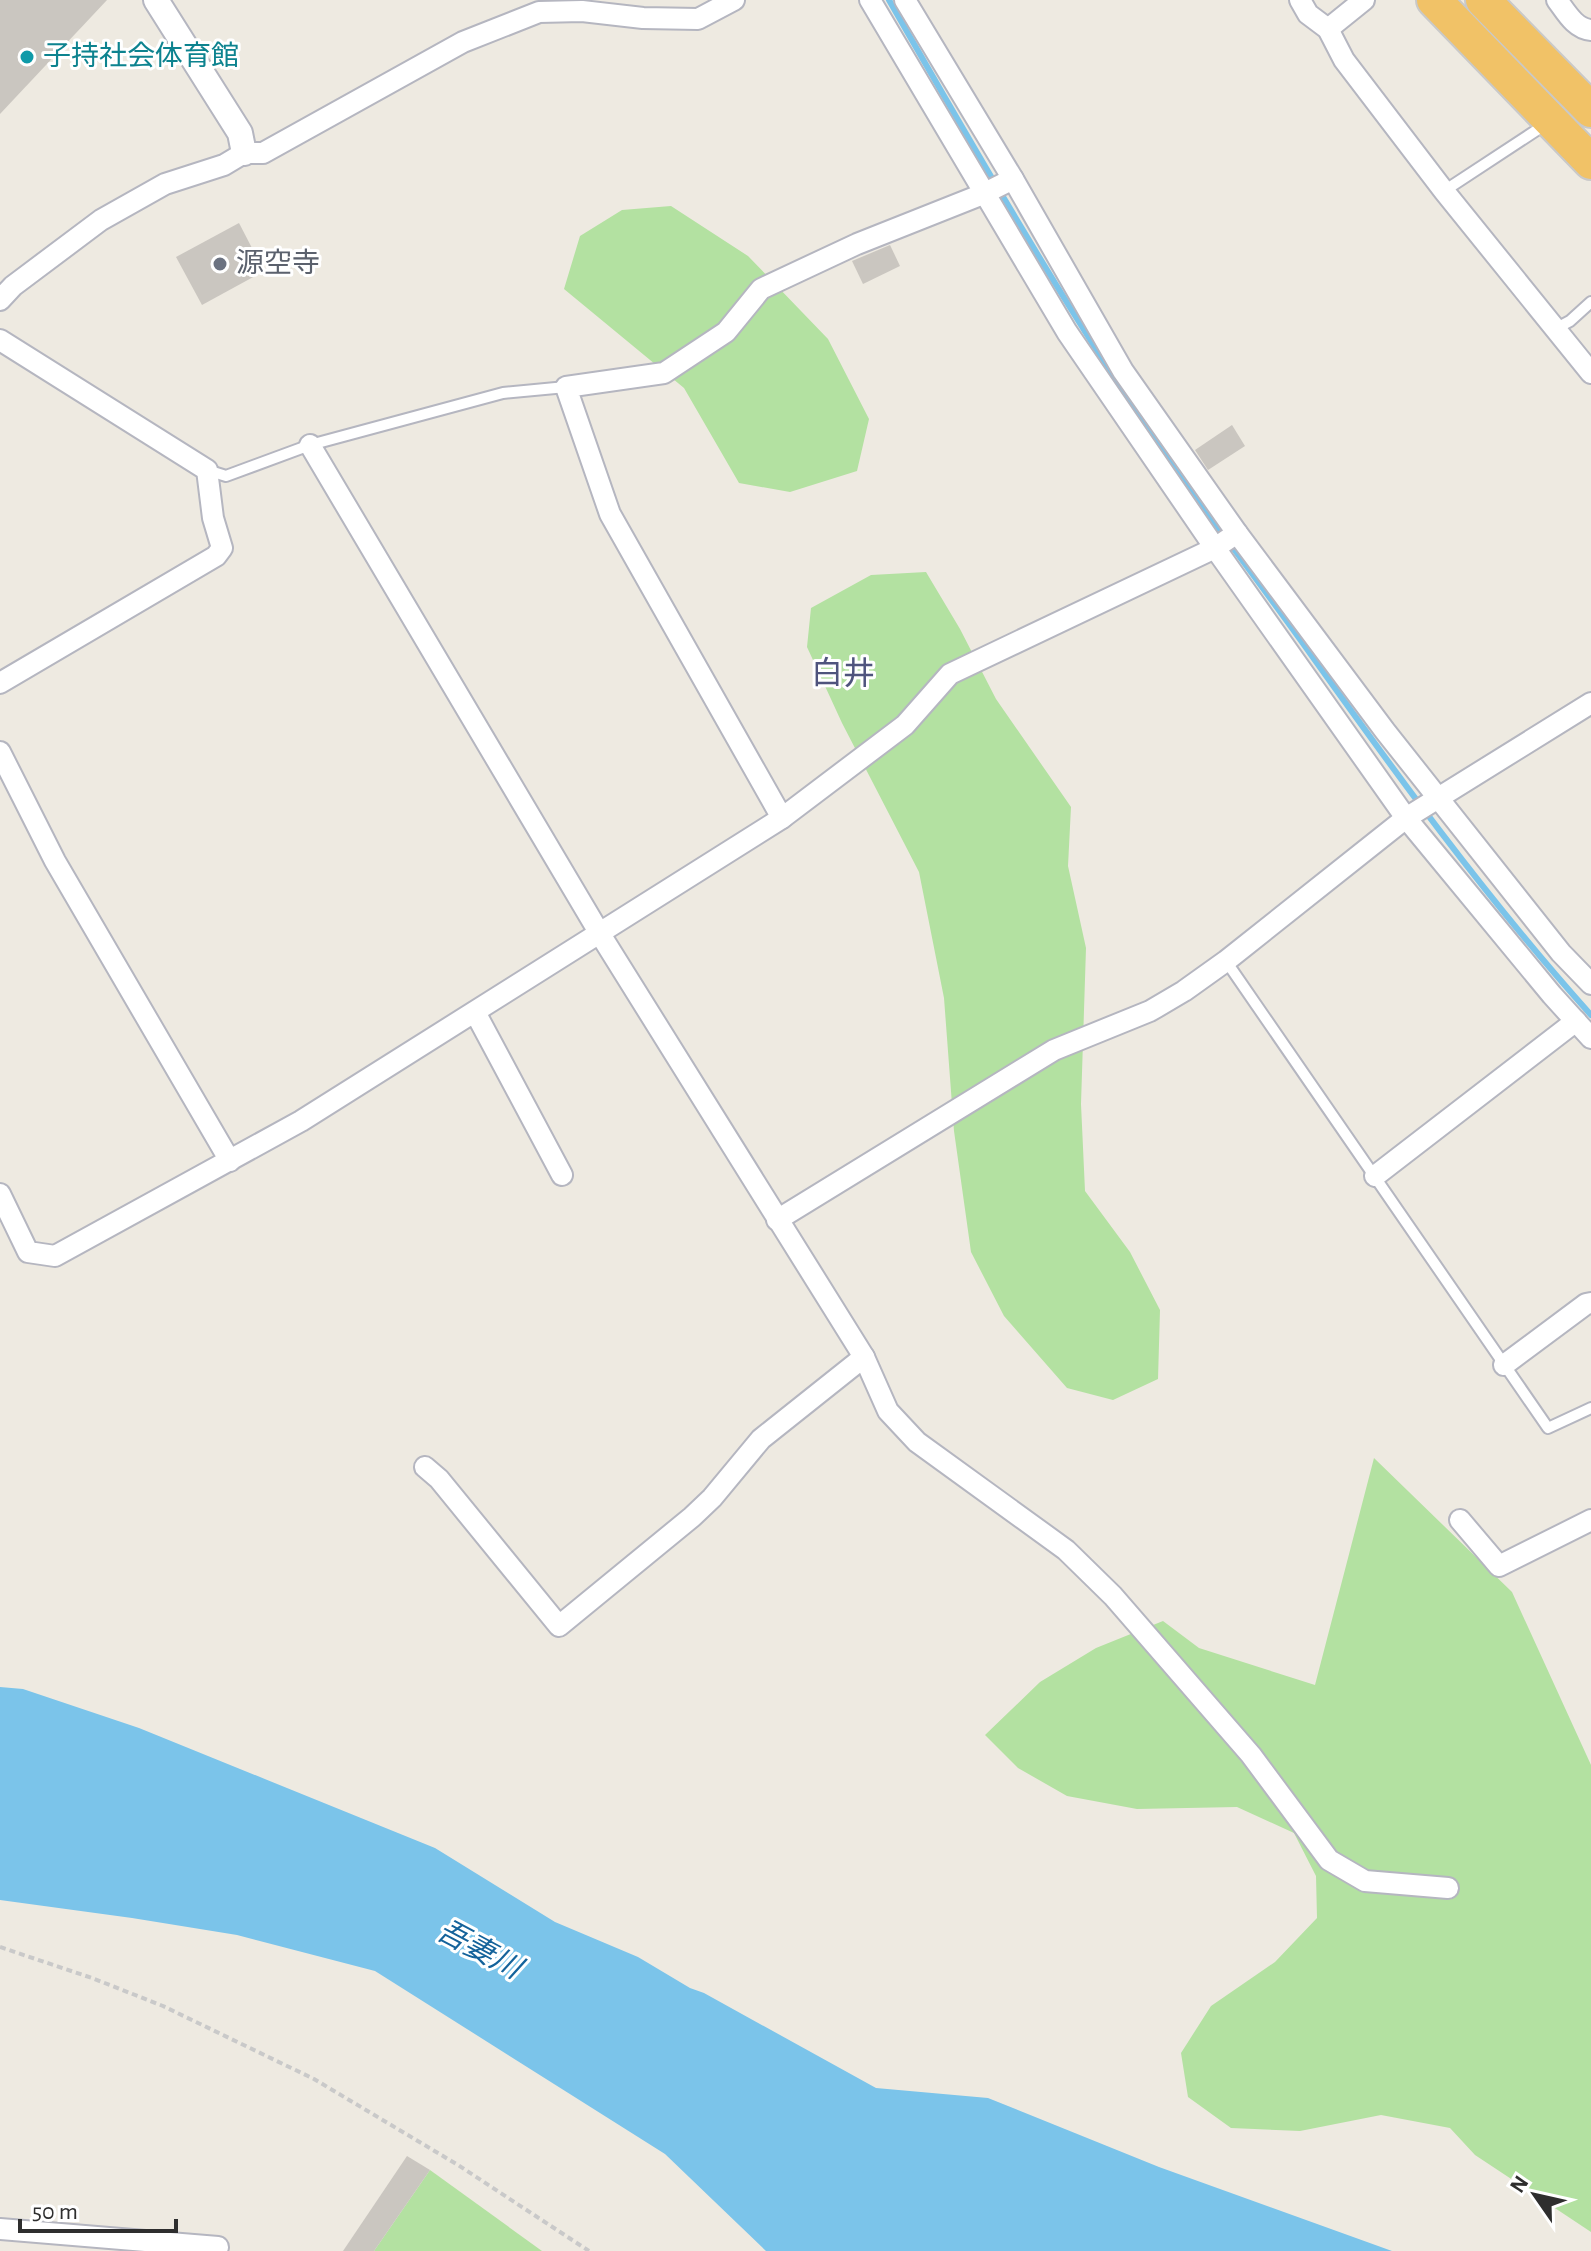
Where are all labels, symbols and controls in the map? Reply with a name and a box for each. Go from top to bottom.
place label: 子持社会体育館 [43,41,239,71]
marker: 子持社会体育館 [18,48,36,66]
place label: 源空寺 [236,248,320,278]
marker: 源空寺 [211,255,229,273]
district label: 白井 [811,656,875,690]
water label: 吾妻川 [432,1914,529,1986]
north arrow [1495,2155,1575,2235]
text: N [1506,2172,1533,2197]
scale bar [20,2183,176,2233]
text: 50 m [32,2200,78,2224]

